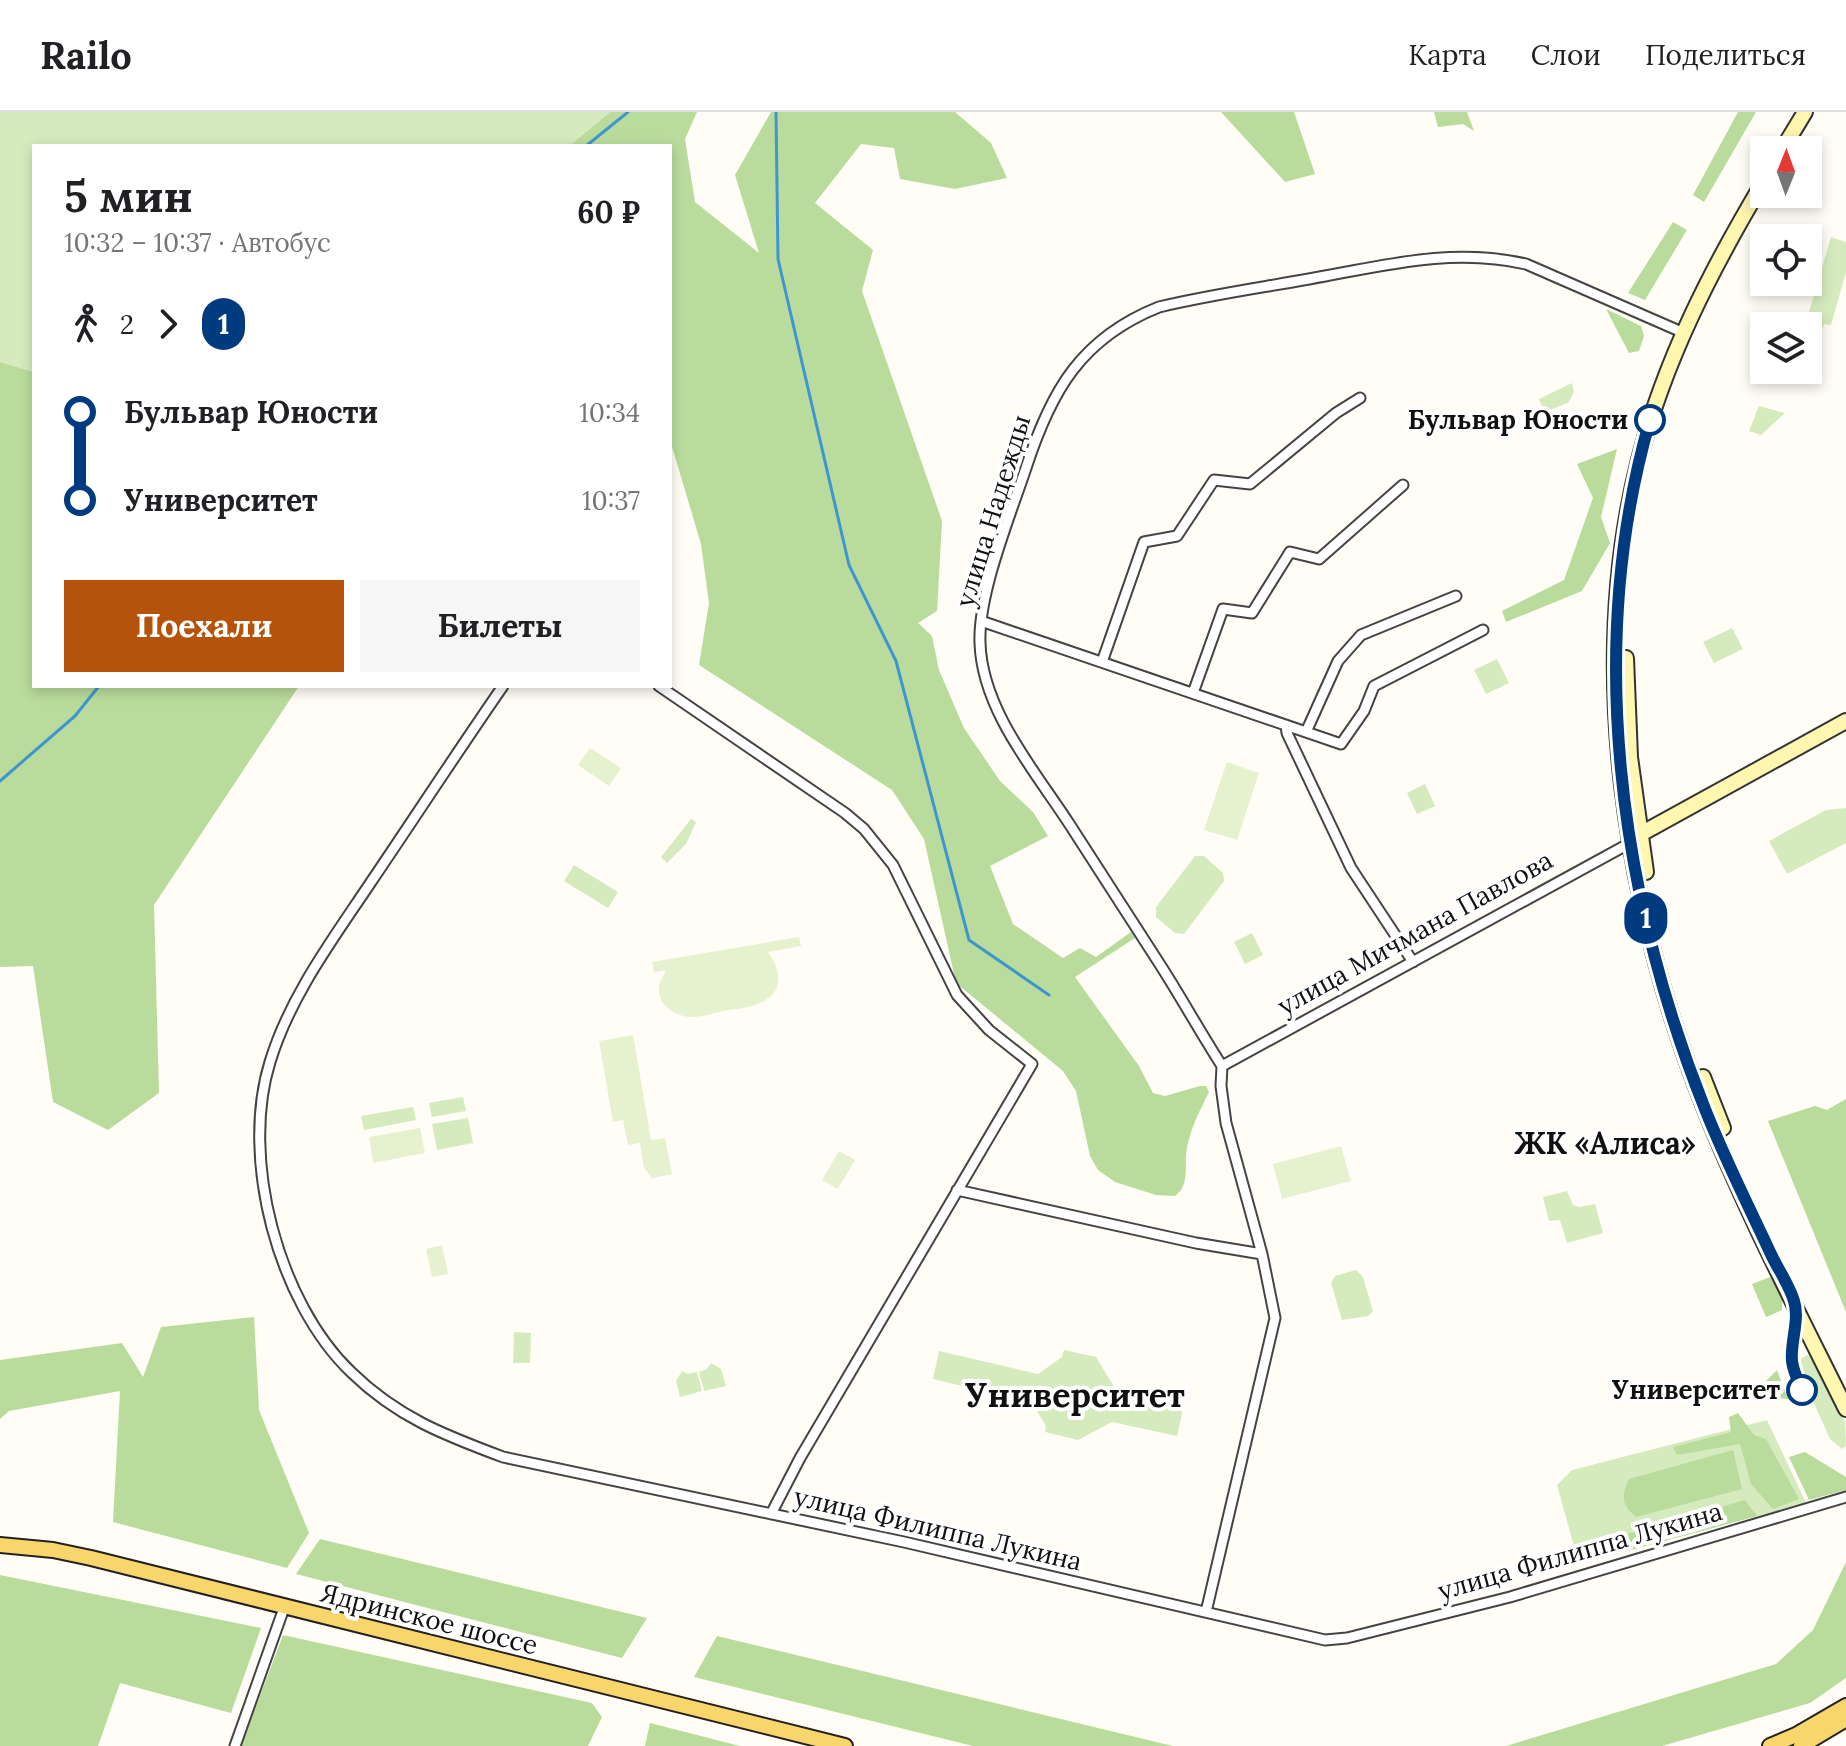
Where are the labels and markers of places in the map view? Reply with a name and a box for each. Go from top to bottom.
place label: Бульвар Юности [1408,403,1628,436]
marker: Бульвар Юности [1635,405,1665,435]
place label: Университет [1612,1373,1780,1406]
marker: Университет [1787,1375,1817,1405]

